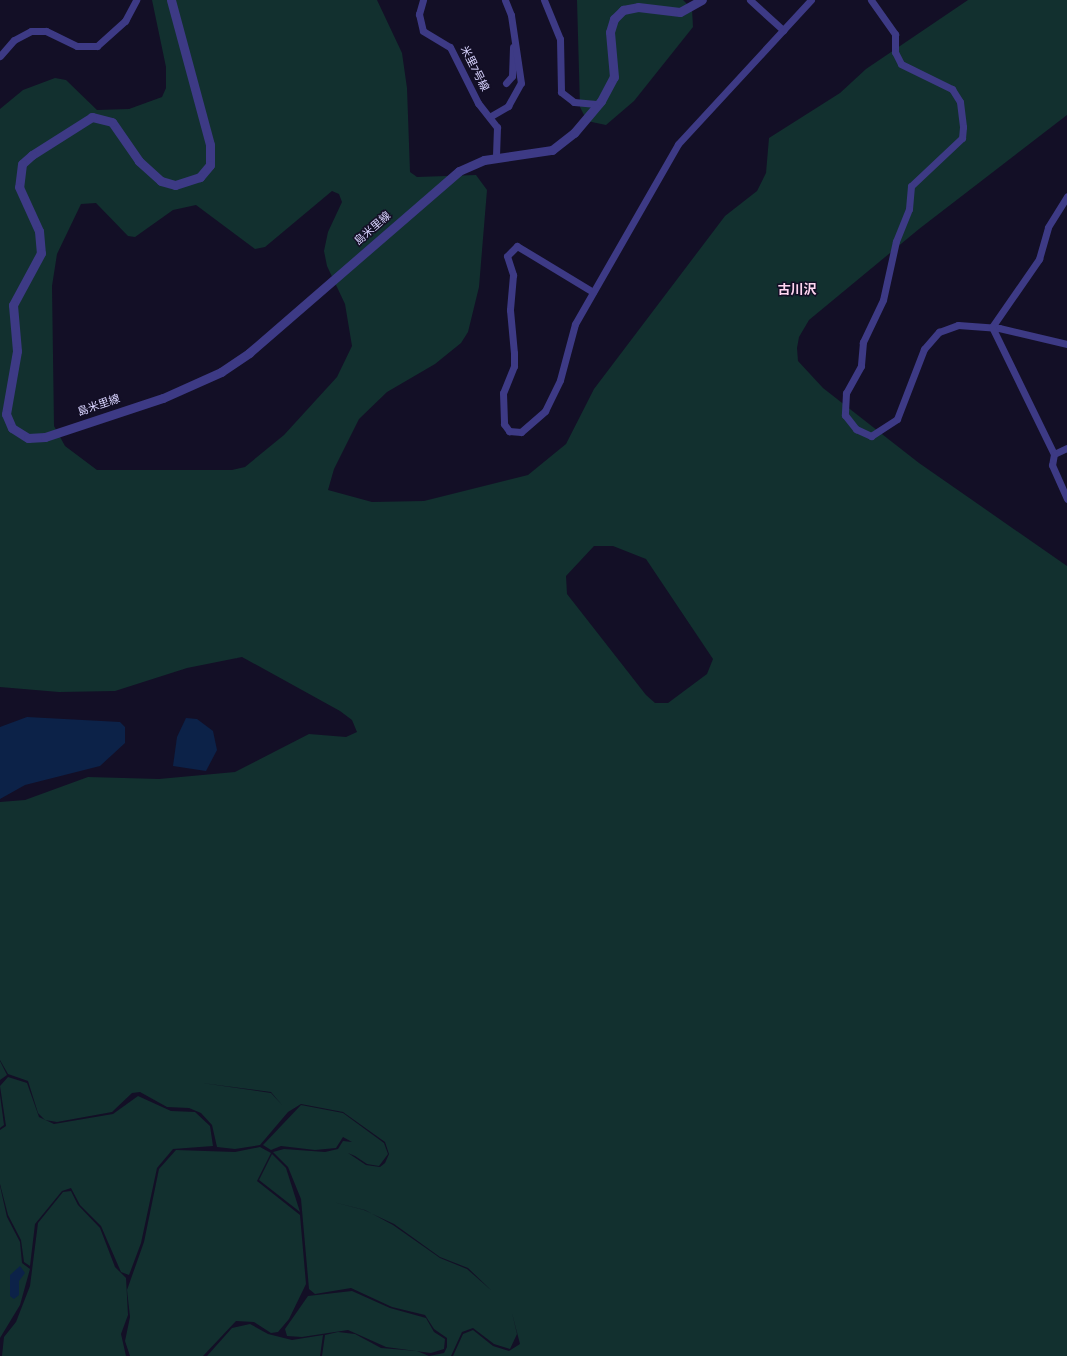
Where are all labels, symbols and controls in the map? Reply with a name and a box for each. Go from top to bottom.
street label: 米里7号線 [457,44,491,94]
street label: 島米里線 [352,210,394,248]
district label: 古川沢 [778,282,816,298]
street label: 島米里線 [76,393,122,419]

